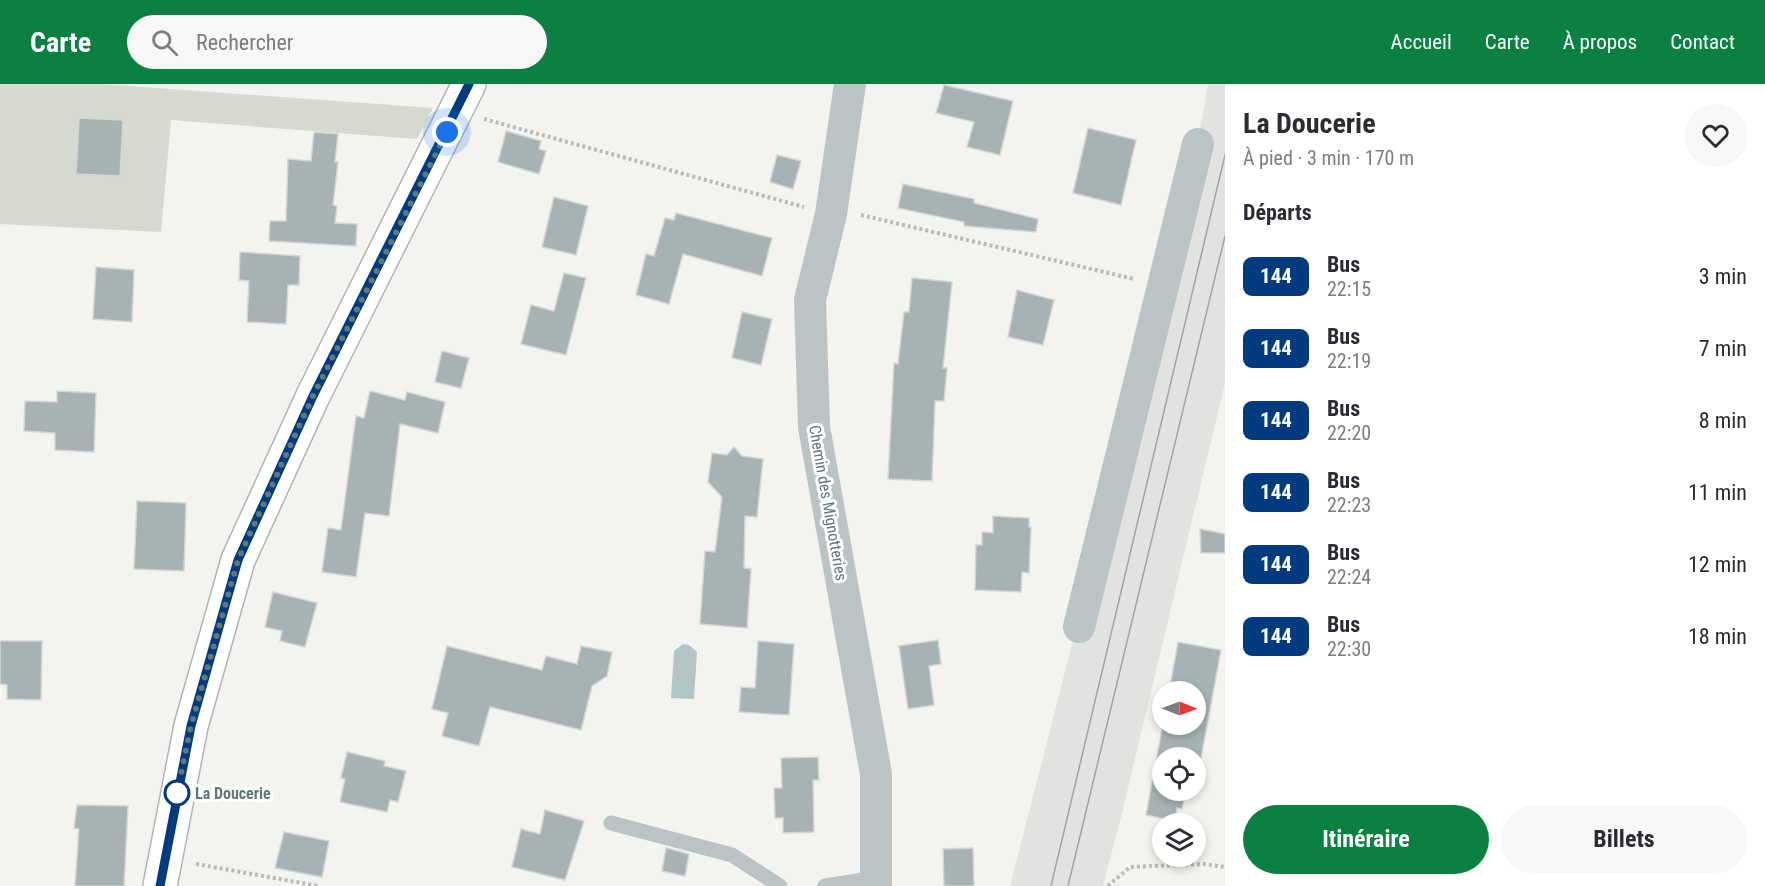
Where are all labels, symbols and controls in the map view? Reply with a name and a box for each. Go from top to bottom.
search box [127,15,547,69]
text: Carte [30,26,91,59]
icon: search [148,26,181,59]
text: Rechercher [196,30,293,55]
text: Accueil [1391,30,1452,54]
text: Carte [1485,30,1530,54]
text: À propos [1563,30,1637,54]
text: Contact [1670,30,1735,54]
button: heart [1684,104,1747,167]
text: La Doucerie [1243,107,1376,140]
your location [432,117,462,147]
text: À pied · 3 min · 170 m [1243,146,1414,170]
text: Départs [1243,200,1312,225]
text: Bus [1327,252,1360,277]
text: 144 [1260,264,1292,288]
text: 3 min [1699,264,1747,289]
text: 22:15 [1327,277,1371,301]
text: Bus [1327,324,1360,349]
text: 144 [1260,336,1292,360]
text: 7 min [1699,336,1747,361]
text: 22:19 [1327,349,1371,373]
text: Bus [1327,396,1360,421]
text: 144 [1260,408,1292,432]
text: 8 min [1699,408,1747,433]
text: 22:20 [1327,421,1371,445]
street label: Chemin des Mignotteries [805,424,851,582]
text: Bus [1327,468,1360,493]
text: 144 [1260,480,1292,504]
text: 11 min [1688,480,1747,505]
text: 22:23 [1327,493,1371,517]
text: Bus [1327,540,1360,565]
text: 144 [1260,552,1292,576]
text: 12 min [1688,552,1747,577]
text: 22:24 [1327,565,1371,589]
text: Bus [1327,612,1360,637]
text: 144 [1260,624,1292,648]
text: 18 min [1688,624,1747,649]
text: 22:30 [1327,637,1371,661]
north arrow [1152,681,1206,735]
map controls [1152,681,1206,867]
button: locate [1152,747,1206,801]
marker: La Doucerie [164,780,190,806]
place label: La Doucerie [195,784,271,803]
button: Itinéraire [1243,805,1489,874]
button: Billets [1501,805,1747,874]
button: layers [1152,813,1206,867]

